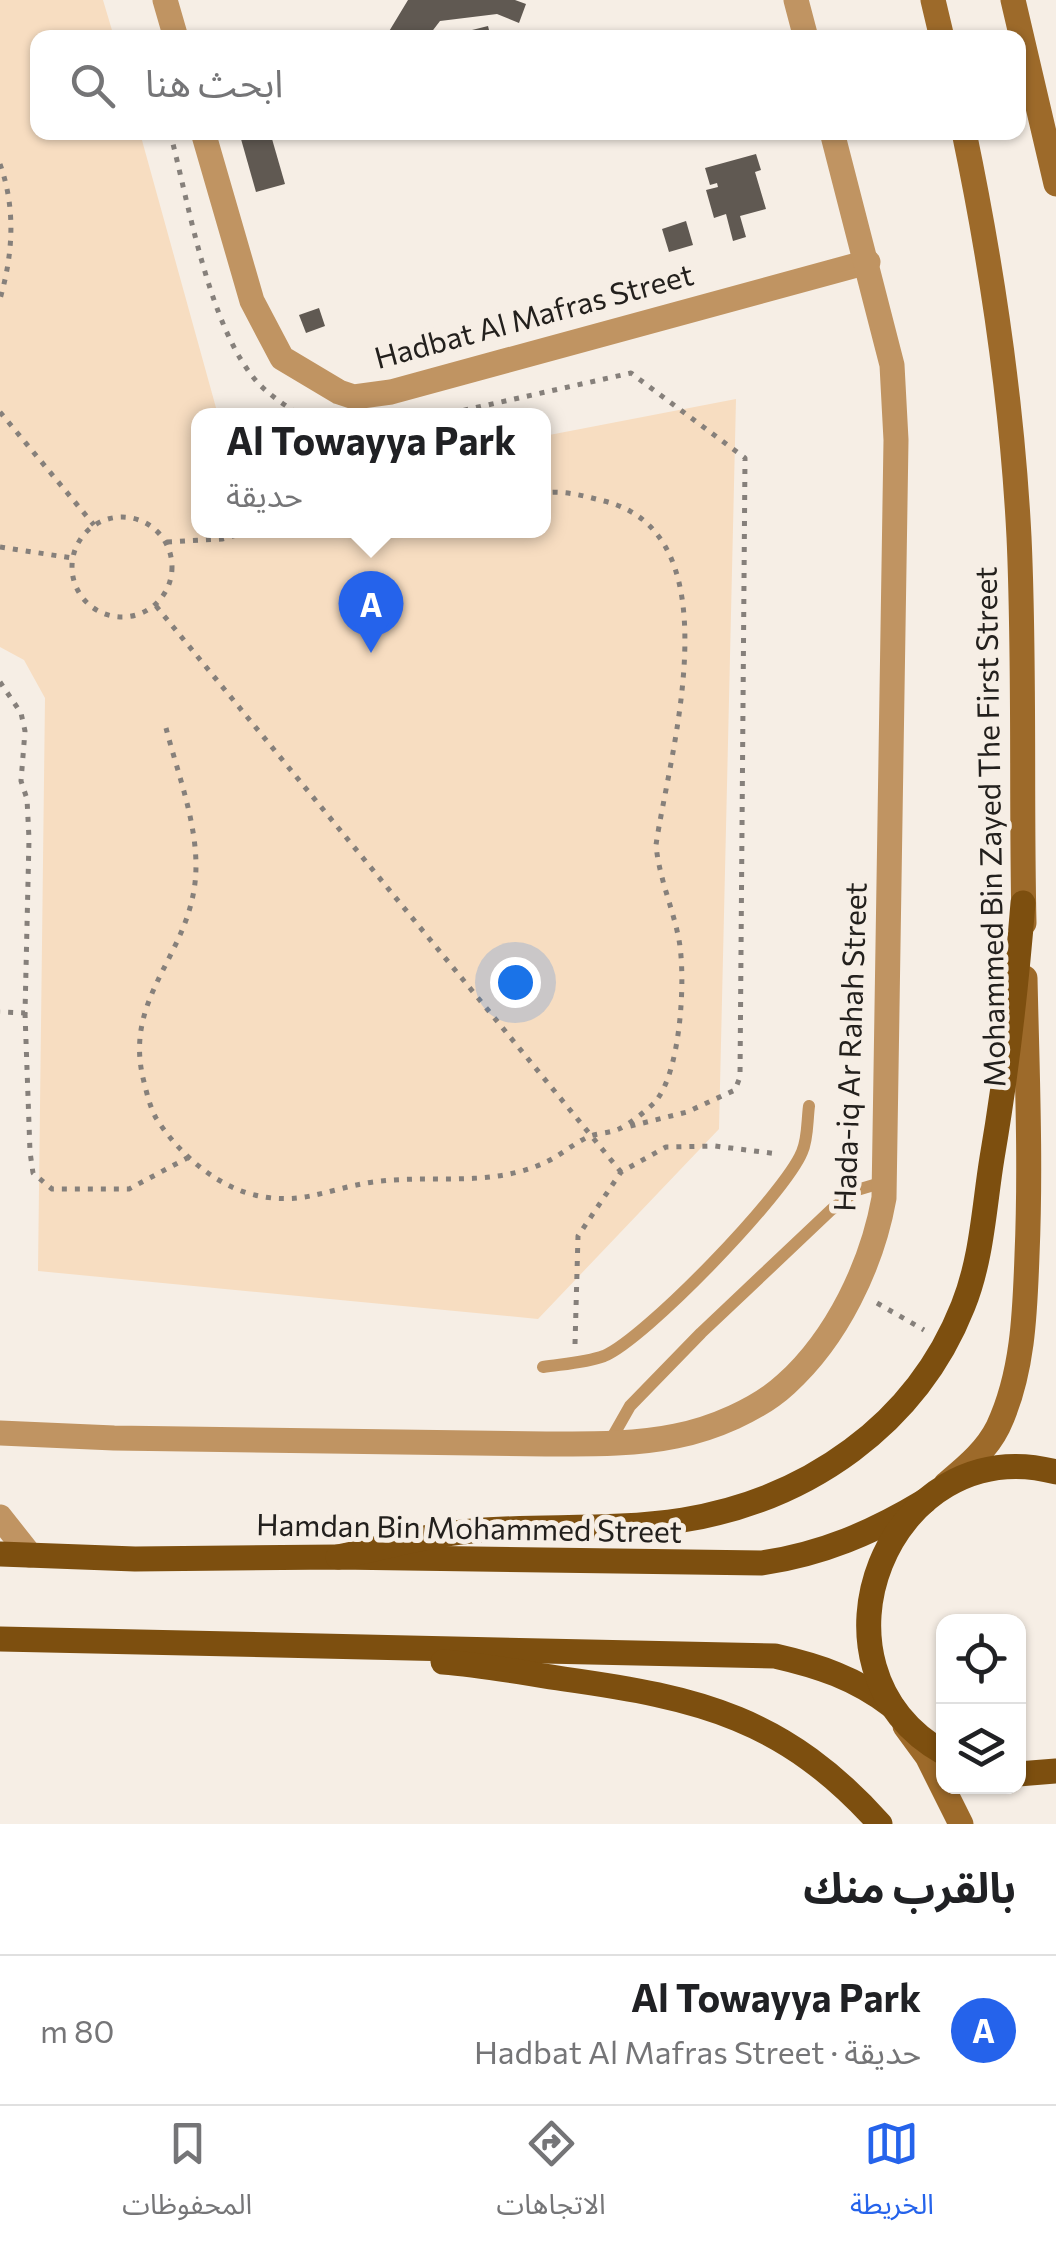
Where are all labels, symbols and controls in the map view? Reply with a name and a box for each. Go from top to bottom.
search box [30,30,1026,140]
icon: search [65,58,120,113]
text: ابحث هنا [145,58,283,105]
street label: Hadbat Al Mafras Street [370,254,697,375]
popup [191,408,551,538]
text: Al Towayya Park [226,416,516,463]
text: حديقة [226,474,303,514]
street label: Mohammed Bin Zayed The First Street [965,566,1012,1088]
pin: A [338,570,404,653]
street label: Hada-iq Ar Rahah Street [824,882,873,1212]
your location [490,957,541,1008]
street label: Hamdan Bin Mohammed Street [256,1504,682,1549]
map controls [936,1614,1026,1794]
button: locate [936,1614,1026,1704]
button: layers [936,1704,1026,1794]
text: بالقرب منك [803,1860,1016,1912]
text: Al Towayya Park [631,1973,921,2020]
text: 80 m [40,2010,114,2050]
text: A [972,2010,995,2050]
text: حديقة · Hadbat Al Mafras Street [474,2031,921,2071]
tab: المحفوظات [122,2116,252,2235]
tab: الاتجاهات [496,2116,606,2235]
tab: الخريطة [850,2116,934,2235]

